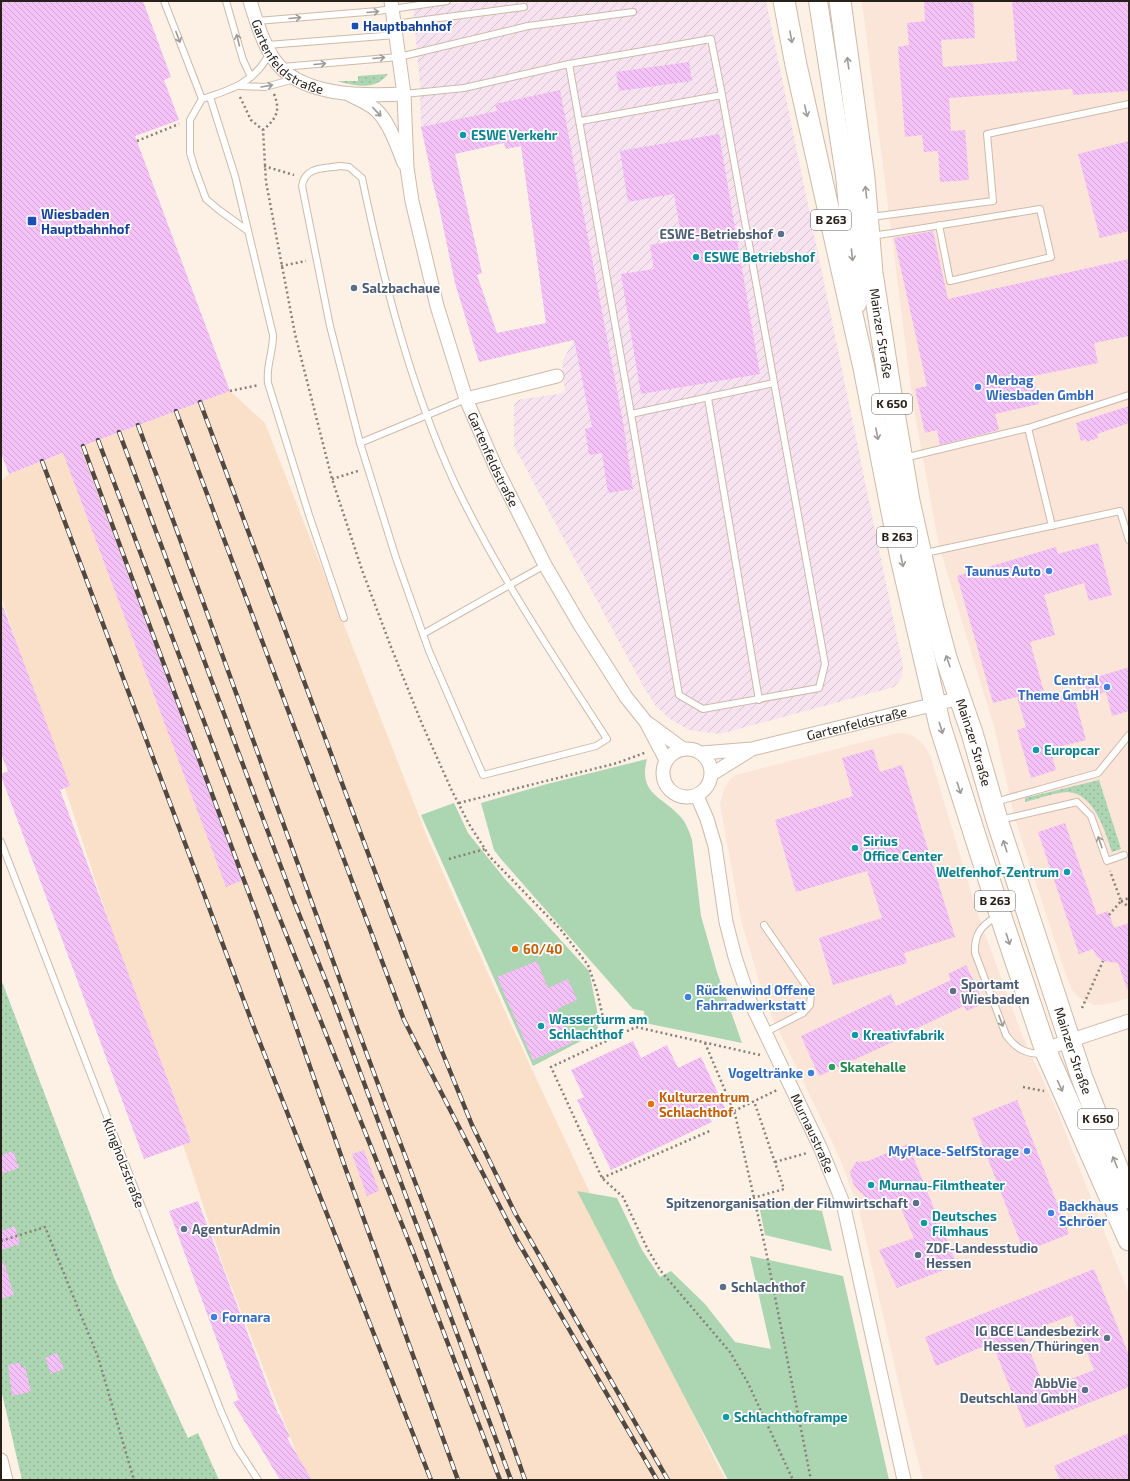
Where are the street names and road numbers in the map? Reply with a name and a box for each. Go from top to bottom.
street label: Gartenfeldstraße [248,17,325,97]
road number: B 263 [811,210,851,230]
street label: Mainzer Straße [866,287,896,380]
road number: K 650 [872,394,912,414]
street label: Gartenfeldstraße [465,409,522,510]
road number: B 263 [877,527,917,547]
street label: Mainzer Straße [953,696,995,788]
street label: Gartenfeldstraße [805,703,909,743]
road number: B 263 [975,891,1015,911]
street label: Mainzer Straße [1051,1005,1096,1097]
street label: Murnaustraße [787,1091,838,1175]
road number: K 650 [1078,1109,1118,1129]
street label: Klingholzstraße [100,1116,148,1210]

